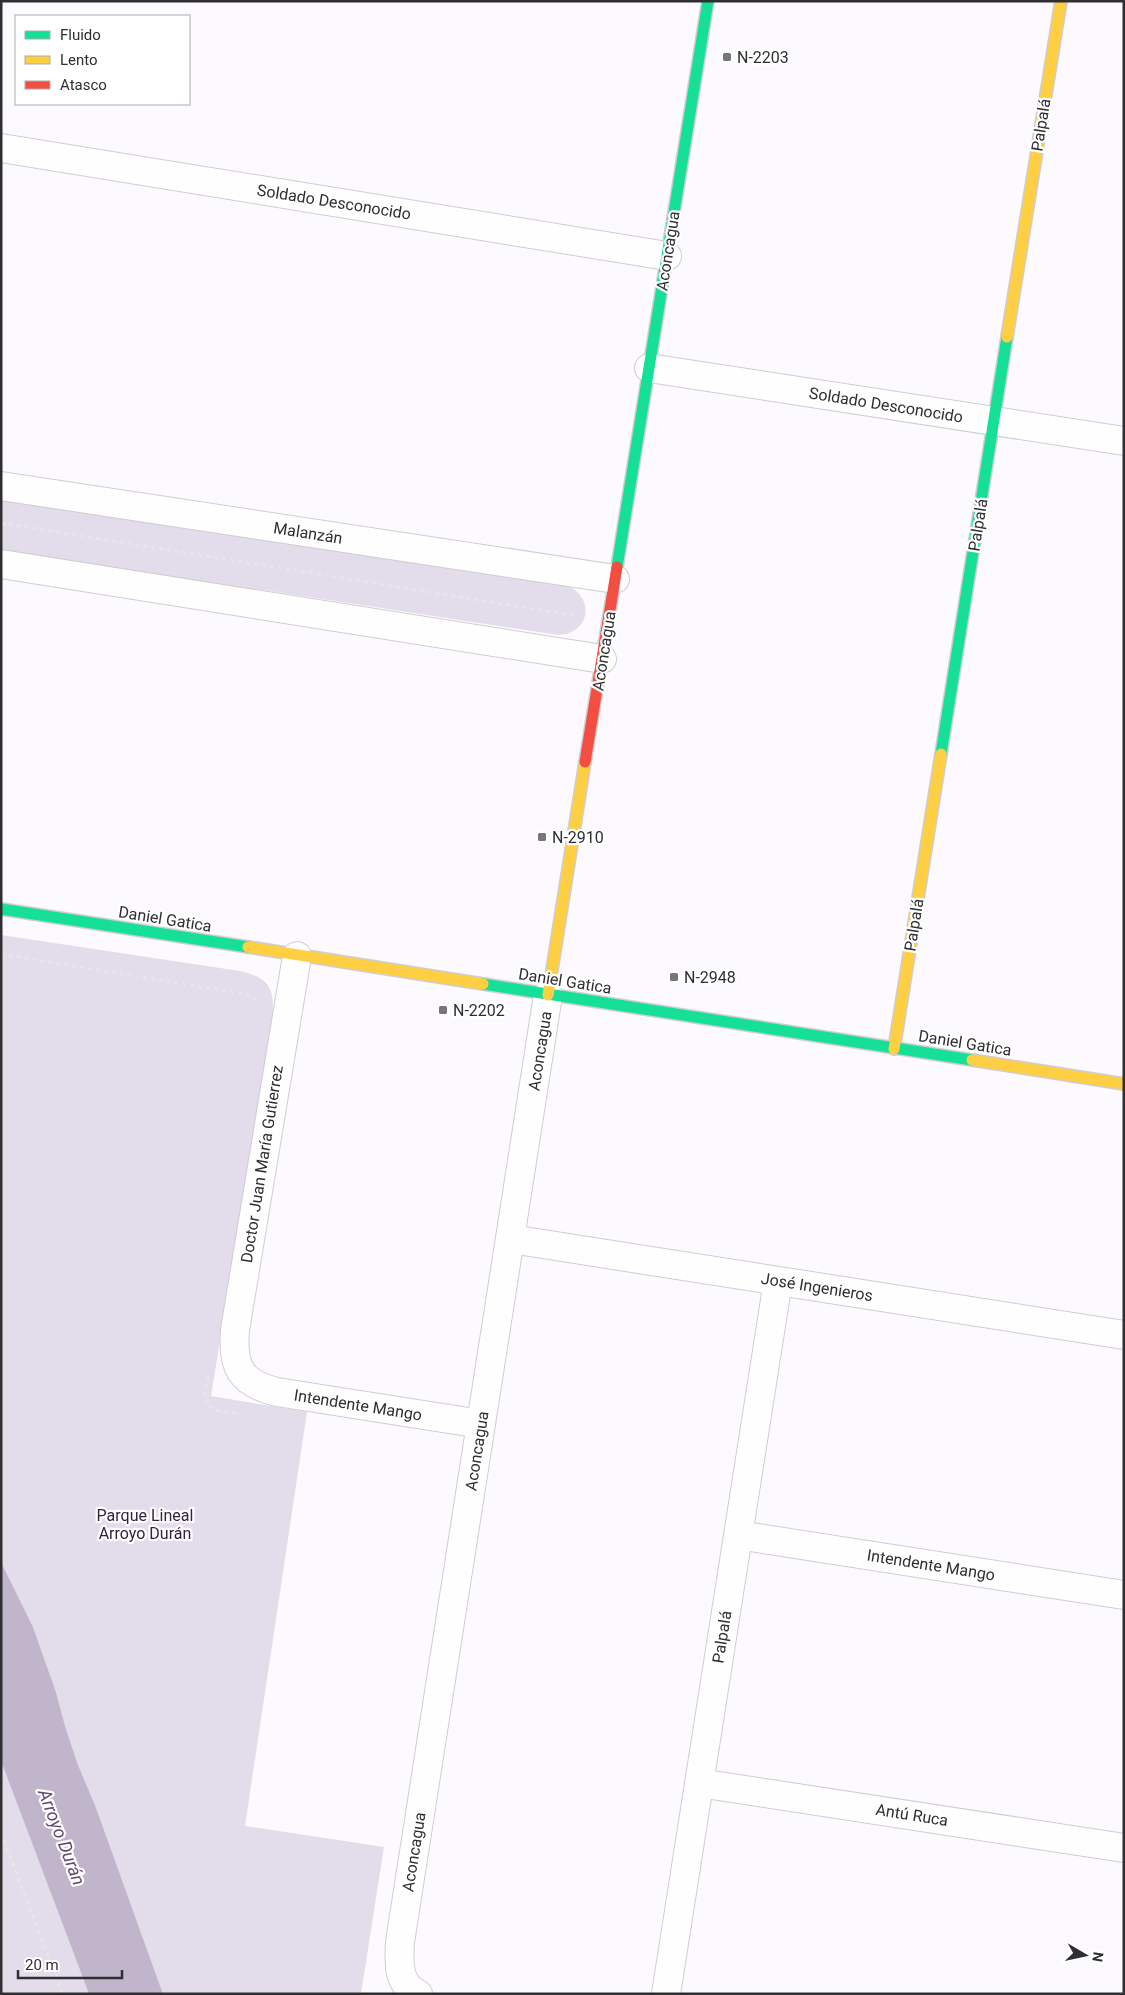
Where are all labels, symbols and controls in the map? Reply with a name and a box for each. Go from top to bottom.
legend [15,15,190,105]
text: Fluido [60,26,101,44]
place label: N-2203 [737,48,789,67]
text: Lento [60,51,98,69]
marker: N-2203 [721,51,733,63]
text: Atasco [60,76,107,94]
street label: Palpalá [1027,97,1055,153]
street label: Soldado Desconocido [256,180,412,224]
street label: Aconcagua [652,210,684,292]
street label: Soldado Desconocido [808,383,964,427]
street label: Palpalá [964,497,992,553]
street label: Malanzán [272,518,344,548]
street label: Aconcagua [588,610,620,692]
place label: N-2910 [552,828,604,847]
marker: N-2910 [536,831,548,843]
street label: Palpalá [900,897,928,953]
street label: Daniel Gatica [117,902,213,936]
street label: Daniel Gatica [517,964,613,998]
place label: N-2948 [684,968,736,987]
marker: N-2948 [668,971,680,983]
place label: N-2202 [453,1001,505,1020]
marker: N-2202 [437,1004,449,1016]
street label: Aconcagua [524,1010,556,1092]
street label: Daniel Gatica [917,1026,1013,1060]
street label: Doctor Juan María Gutierrez [237,1064,287,1264]
street label: José Ingenieros [760,1269,874,1305]
street label: Intendente Mango [293,1385,423,1425]
street label: Aconcagua [461,1410,493,1492]
park label: Parque Lineal Arroyo Durán [97,1506,193,1543]
street label: Intendente Mango [866,1545,996,1585]
street label: Palpalá [708,1609,736,1665]
water label: Arroyo Durán [34,1785,90,1888]
street label: Antú Ruca [874,1800,950,1830]
street label: Aconcagua [398,1811,430,1893]
north arrow [1060,1930,1110,1980]
scale bar [18,1948,121,1980]
text: N [1089,1951,1107,1963]
text: 20 m [25,1956,59,1974]

